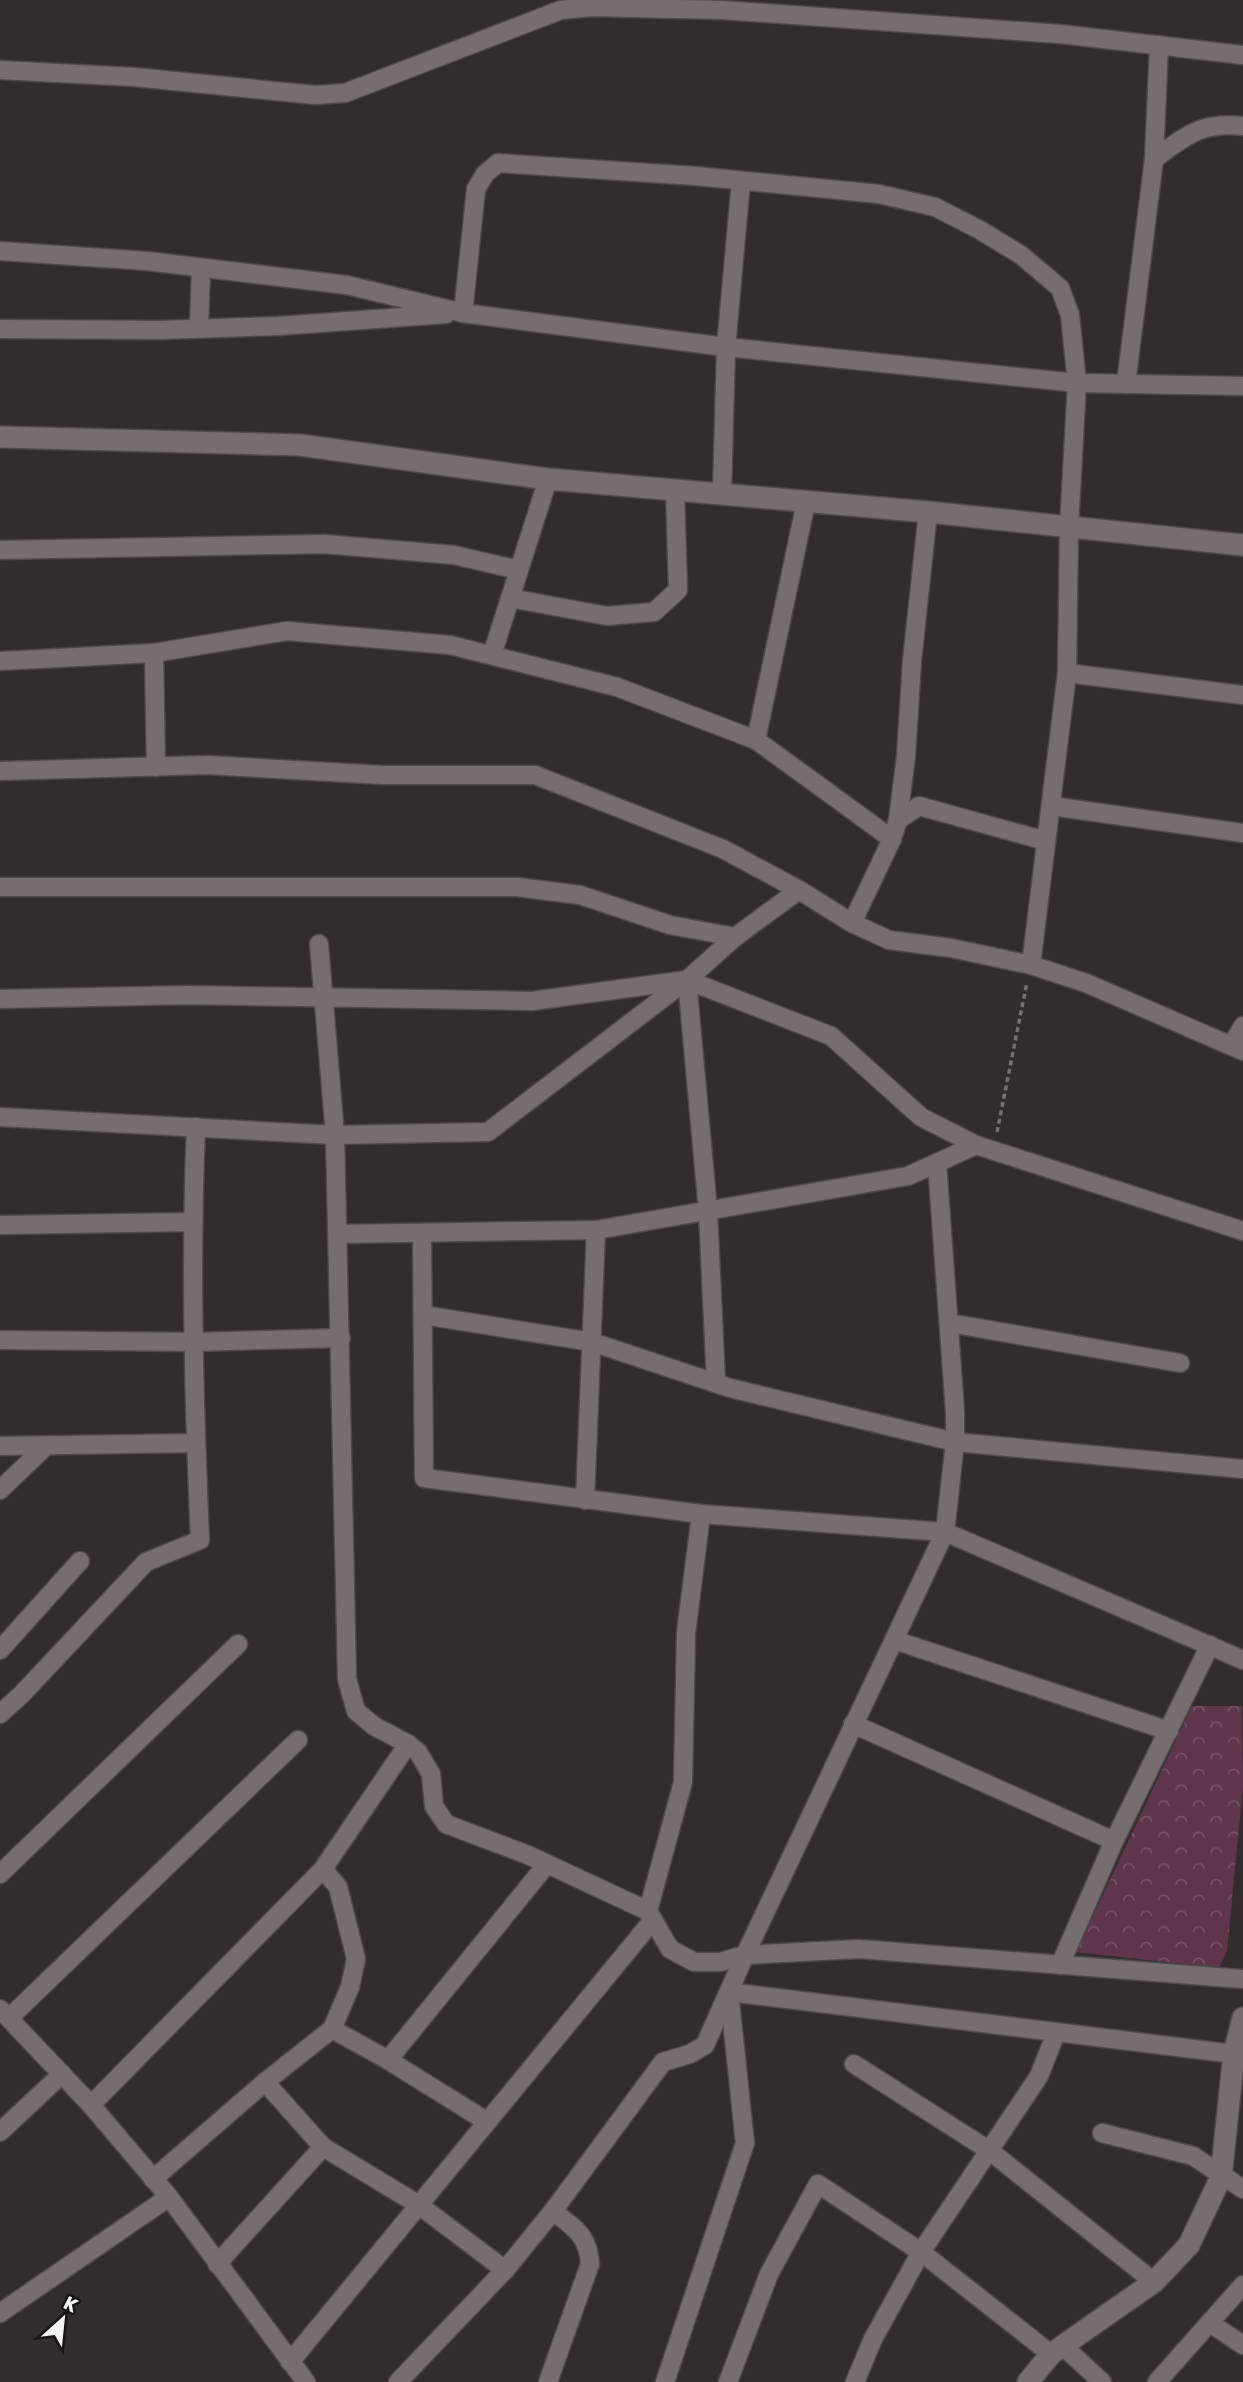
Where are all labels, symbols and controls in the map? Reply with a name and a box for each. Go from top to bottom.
north arrow [28,2284,98,2354]
text: K [60,2291,82,2318]

